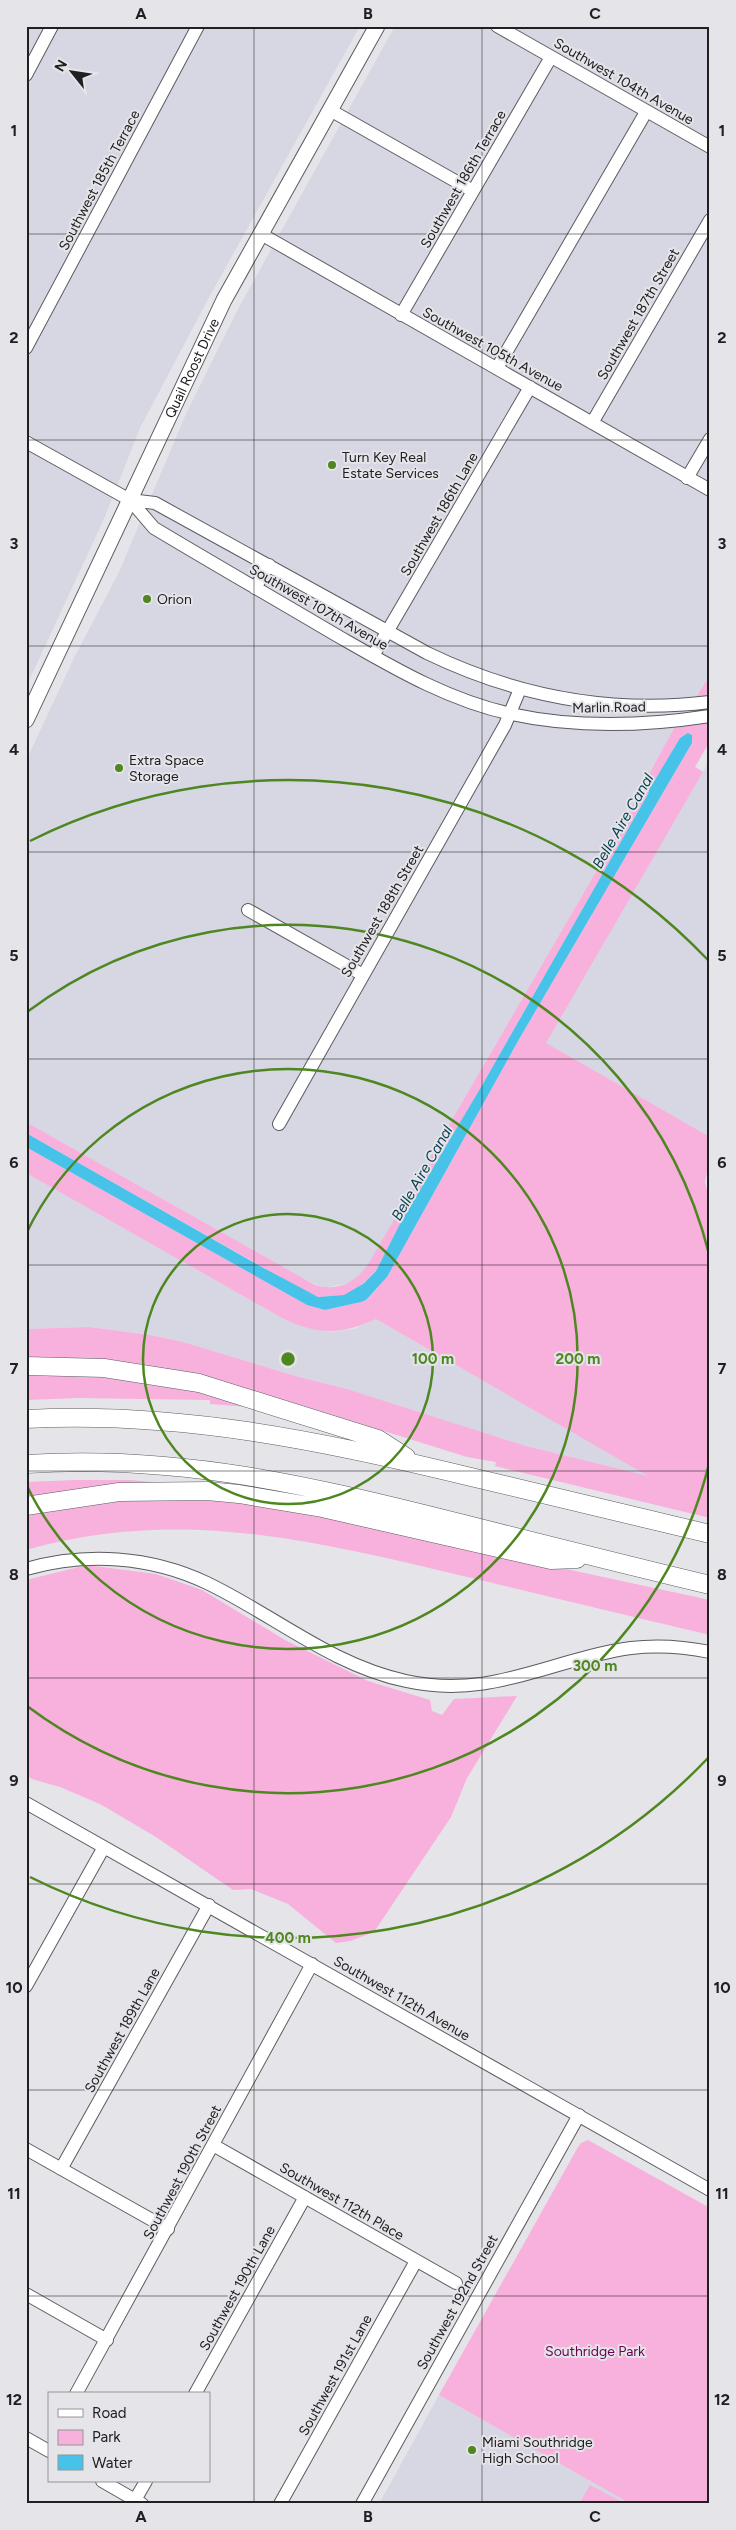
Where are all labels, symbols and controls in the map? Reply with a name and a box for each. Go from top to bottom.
text: A [135,4,147,23]
text: B [363,4,373,23]
text: C [589,4,601,23]
street label: Southwest 104th Avenue [551,34,697,129]
north arrow [48,48,98,98]
text: N [51,57,71,75]
street label: Southwest 185th Terrace [55,107,144,253]
street label: Southwest 186th Terrace [417,107,510,251]
text: 1 [11,121,17,140]
text: 1 [719,121,725,140]
street label: Southwest 187th Street [594,246,683,383]
street label: Southwest 105th Avenue [420,304,566,395]
street label: Quail Roost Drive [162,315,223,421]
text: 2 [9,328,19,347]
text: 2 [717,328,727,347]
place label: Turn Key Real Estate Services [342,449,439,482]
street label: Southwest 186th Lane [397,449,482,579]
marker: Turn Key Real Estate Services [326,459,338,471]
text: 3 [10,534,19,553]
text: 3 [718,534,727,553]
street label: Southwest 107th Avenue [246,561,391,654]
place label: Orion [157,591,192,608]
marker: Orion [141,593,153,605]
street label: Marlin Road [572,698,646,717]
text: 4 [9,740,19,759]
text: 4 [717,740,727,759]
place label: Extra Space Storage [129,752,204,785]
marker: Extra Space Storage [113,762,125,774]
water label: Belle Aire Canal [588,770,658,872]
street label: Southwest 188th Street [338,842,427,980]
text: 5 [9,946,19,965]
text: 5 [717,946,727,965]
water label: Belle Aire Canal [387,1122,457,1224]
text: 6 [9,1153,19,1172]
text: 6 [717,1153,727,1172]
centre of rings [279,1350,297,1368]
text: 100 m [412,1350,454,1368]
text: 200 m [556,1350,600,1368]
text: 7 [10,1359,19,1378]
text: 7 [718,1359,727,1378]
text: 8 [9,1565,19,1584]
text: 8 [717,1565,727,1584]
text: 300 m [573,1657,617,1675]
text: 9 [9,1771,19,1790]
text: 9 [717,1771,727,1790]
text: 400 m [265,1929,311,1947]
street label: Southwest 112th Avenue [331,1952,473,2045]
street label: Southwest 189th Lane [81,1965,164,2096]
text: 10 [5,1978,23,1997]
text: 10 [713,1978,731,1997]
street label: Southwest 190th Street [140,2102,225,2242]
street label: Southwest 112th Place [277,2159,407,2244]
text: 11 [7,2184,21,2203]
text: 11 [715,2184,729,2203]
street label: Southwest 190th Lane [196,2222,279,2354]
street label: Southwest 192nd Street [413,2232,502,2373]
street label: Southwest 191st Lane [295,2311,376,2439]
park label: Southridge Park [545,2343,645,2360]
text: 12 [6,2390,22,2409]
text: 12 [714,2390,730,2409]
legend [48,2392,210,2482]
text: Road [92,2404,127,2422]
text: Park [92,2428,121,2446]
place label: Miami Southridge High School [482,2434,593,2467]
marker: Miami Southridge High School [466,2444,478,2456]
text: Water [92,2454,132,2472]
text: A [135,2507,147,2526]
text: B [363,2507,373,2526]
text: C [589,2507,601,2526]

